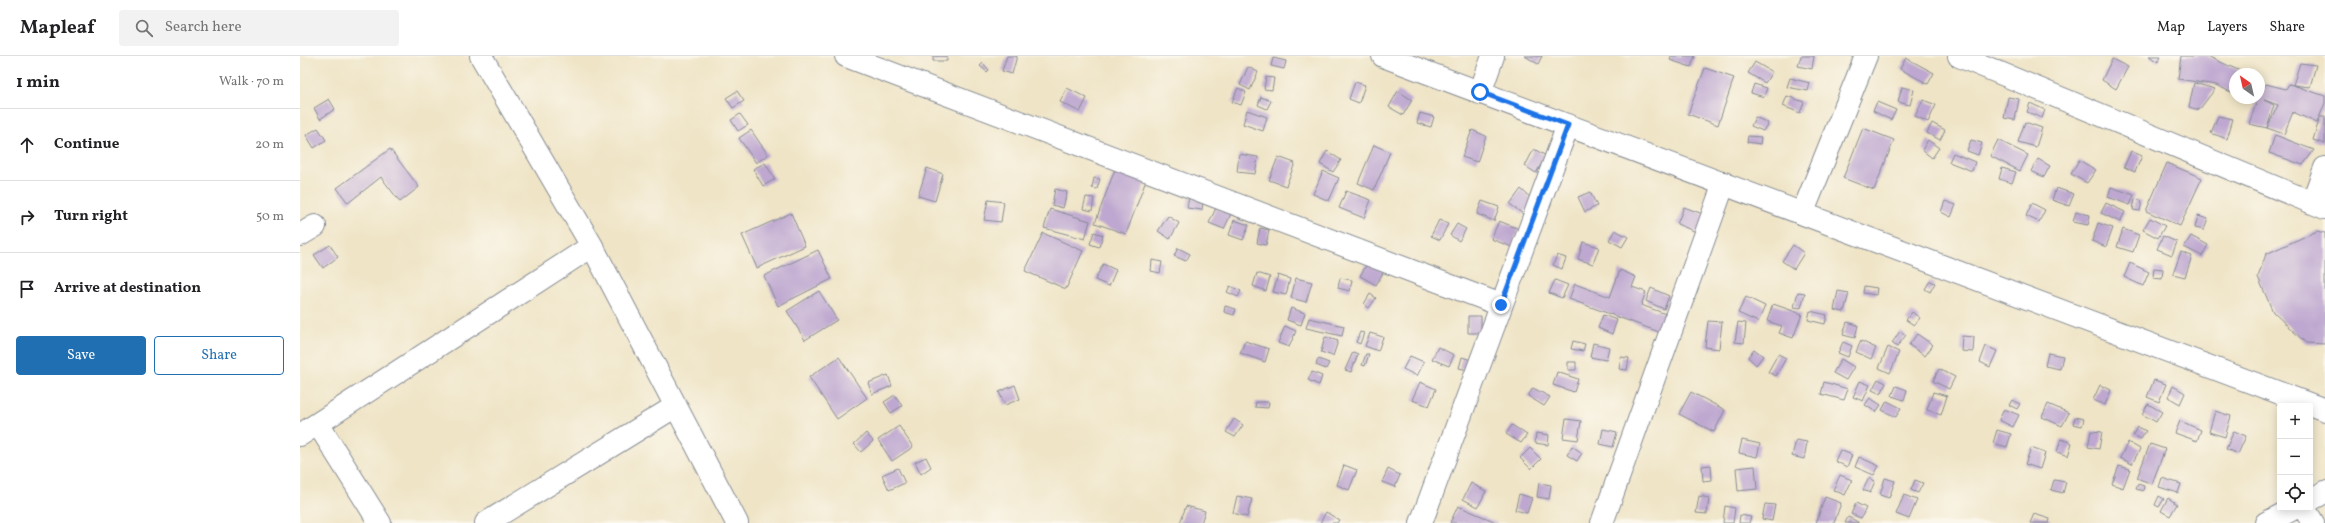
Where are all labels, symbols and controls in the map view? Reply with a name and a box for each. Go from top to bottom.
search box [119,10,399,46]
text: Mapleaf [20,15,95,41]
icon: search [133,17,155,39]
text: Search here [165,17,242,38]
text: Map [2157,18,2185,37]
text: Layers [2207,18,2247,37]
text: Share [2269,18,2305,37]
north arrow [2229,68,2265,104]
text: 1 min [16,71,60,94]
text: Walk · 70 m [219,73,284,91]
route start [1471,83,1489,101]
icon: ahead [16,134,38,156]
text: Continue [54,134,119,155]
text: 20 m [255,136,284,154]
icon: right [16,206,38,228]
text: Turn right [54,206,128,227]
text: 50 m [256,208,284,226]
icon: arrive [16,278,38,300]
text: Arrive at destination [54,278,201,299]
route end [1492,296,1510,314]
button: Save [16,336,146,375]
button: Share [154,336,284,375]
map controls [2277,403,2313,511]
button: + [2277,403,2313,439]
button: − [2277,439,2313,475]
button: locate [2277,475,2313,511]

